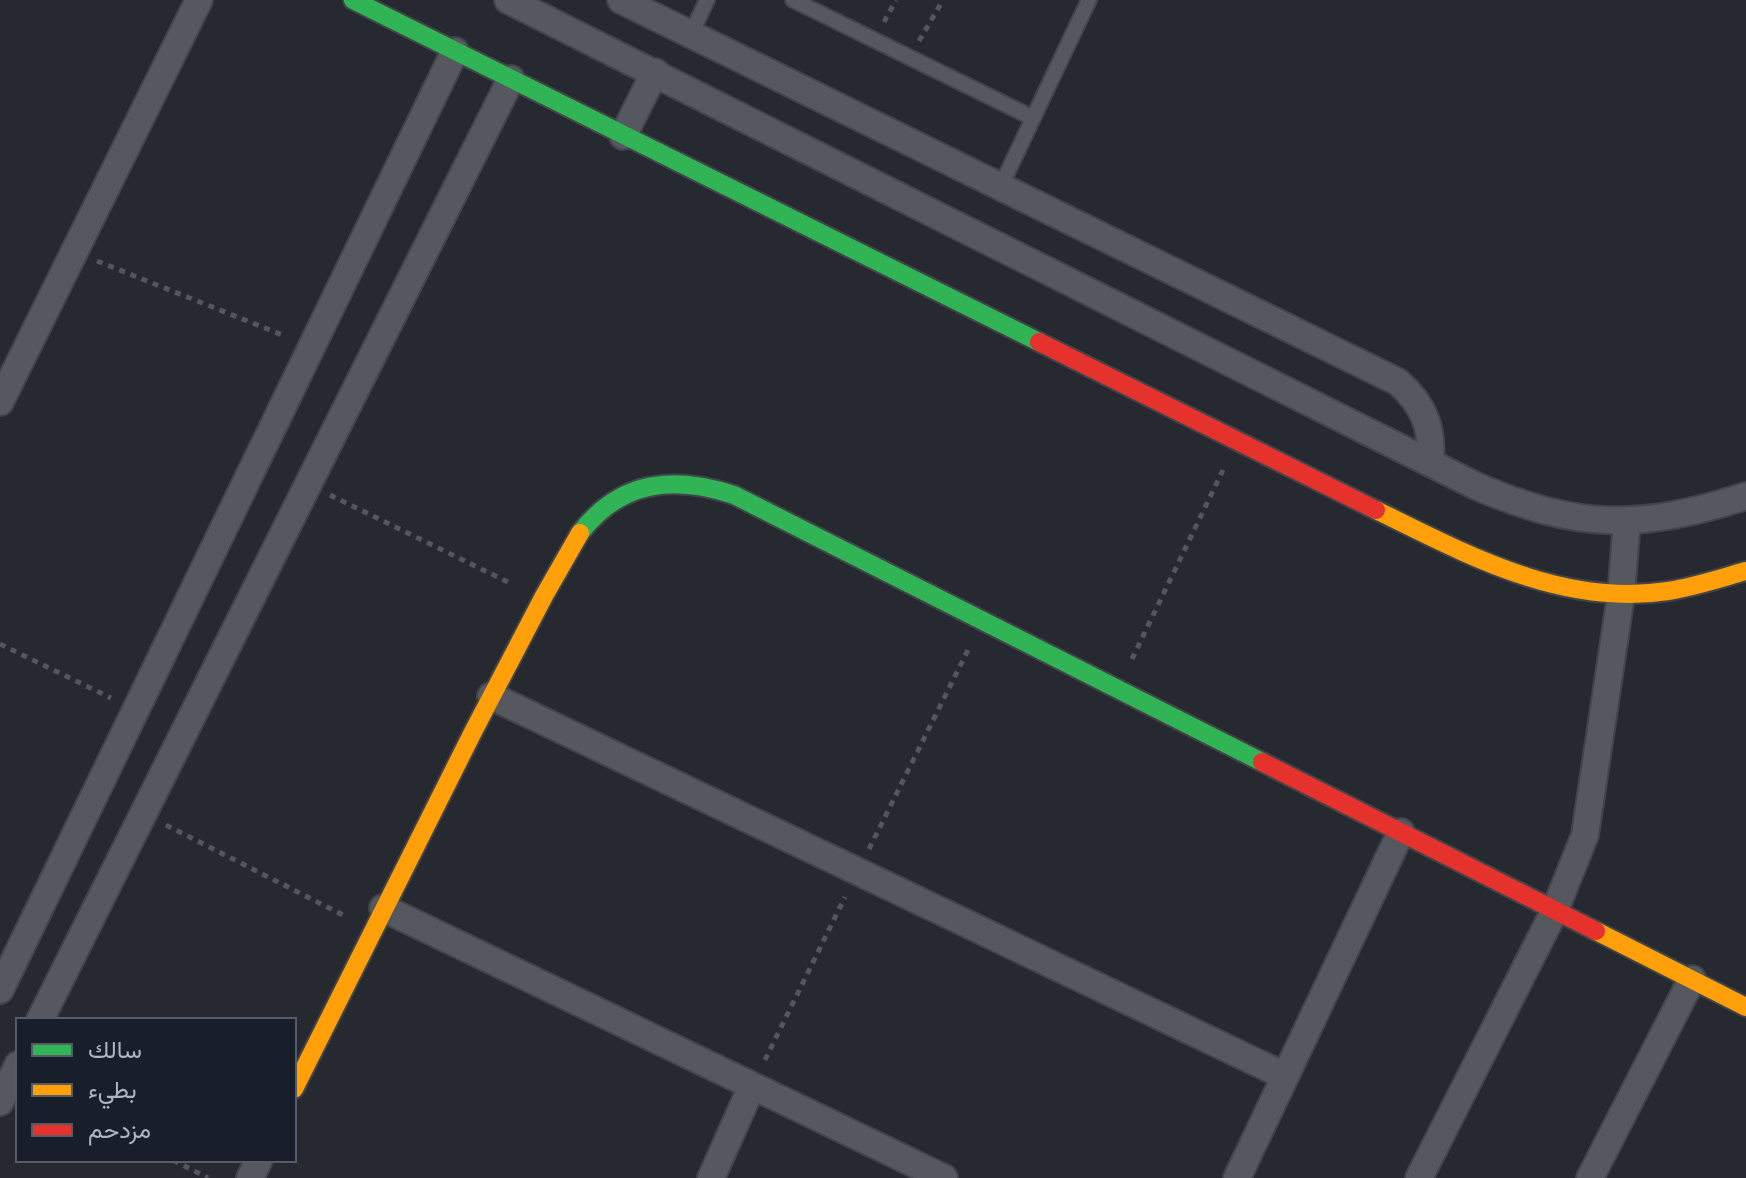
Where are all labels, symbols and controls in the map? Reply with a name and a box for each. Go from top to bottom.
legend [16,1018,296,1162]
text: سالك [88,1036,142,1064]
text: بطيء [88,1076,137,1109]
text: مزدحم [88,1116,151,1146]

